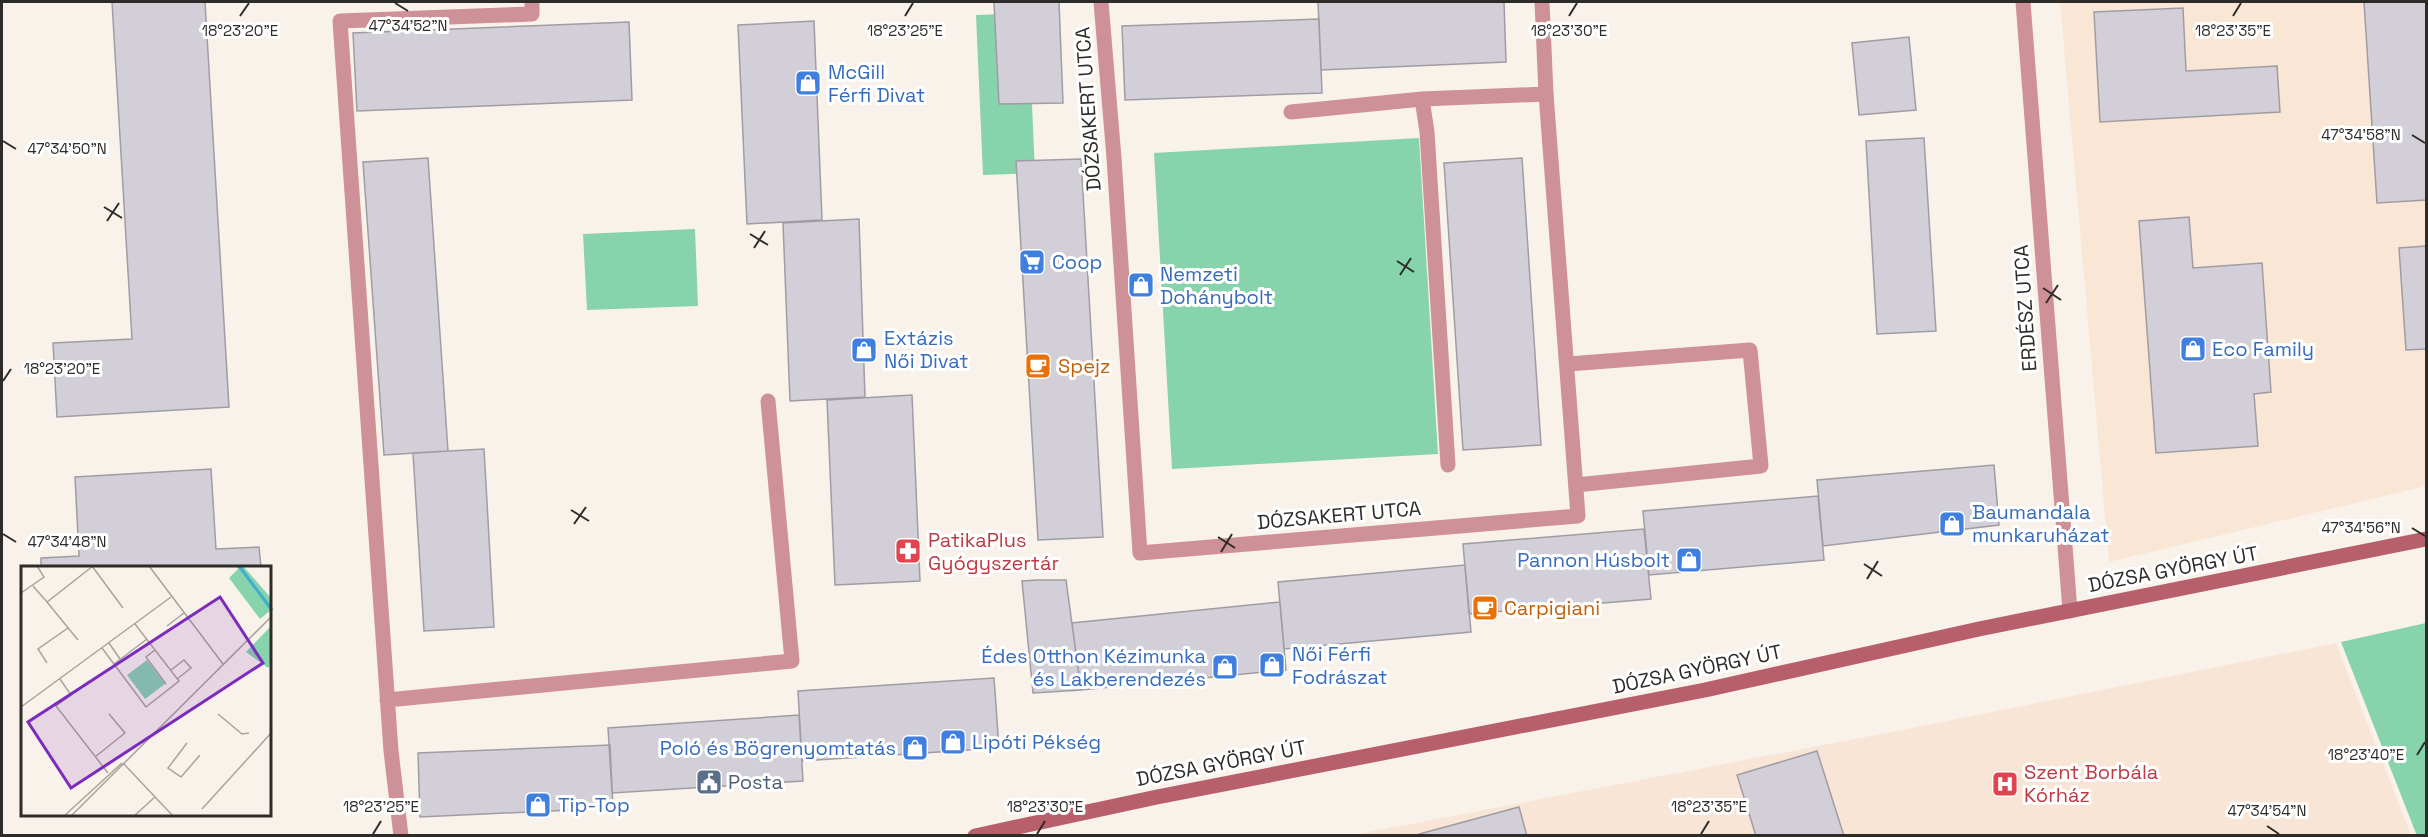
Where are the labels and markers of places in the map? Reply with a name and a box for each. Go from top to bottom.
place label: McGill Férfi Divat [828,59,925,108]
shop icon: McGill Férfi Divat [793,68,823,98]
supermarket icon: Coop [1017,247,1047,277]
place label: Coop [1052,249,1102,275]
place label: Nemzeti Dohánybolt [1160,261,1273,310]
shop icon: Nemzeti Dohánybolt [1126,270,1156,300]
place label: Extázis Női Divat [884,325,968,374]
shop icon: Eco Family [2178,334,2208,364]
shop icon: Extázis Női Divat [849,335,879,365]
place label: Eco Family [2212,336,2314,362]
cafe icon: Spejz [1023,351,1053,381]
place label: Spejz [1058,353,1110,379]
place label: Baumandala munkaruházat [1972,499,2110,548]
shop icon: Baumandala munkaruházat [1937,509,1967,539]
place label: PatikaPlus Gyógyszertár [928,527,1059,576]
pharmacy icon: PatikaPlus Gyógyszertár [893,536,923,566]
shop icon: Pannon Húsbolt [1674,545,1704,575]
place label: Pannon Húsbolt [1517,547,1670,573]
cafe icon: Carpigiani [1470,593,1500,623]
place label: Carpigiani [1504,595,1600,621]
place label: Női Férfi Fodrászat [1292,641,1388,690]
place label: Édes Otthon Kézimunka és Lakberendezés [981,643,1206,692]
shop icon: Női Férfi Fodrászat [1257,650,1287,680]
shop icon: Édes Otthon Kézimunka és Lakberendezés [1210,652,1240,682]
shop icon: Lipóti Pékség [938,727,968,757]
place label: Lipóti Pékség [972,729,1101,755]
shop icon: Poló és Bögrenyomtatás [900,733,930,763]
place label: Poló és Bögrenyomtatás [660,735,896,761]
place label: Szent Borbála Kórház [2024,759,2158,808]
public building icon: Posta [694,767,724,797]
place label: Posta [728,769,783,795]
hospital icon: Szent Borbála Kórház [1990,769,2020,799]
shop icon: Tip-Top [523,790,553,820]
place label: Tip-Top [558,792,630,818]

